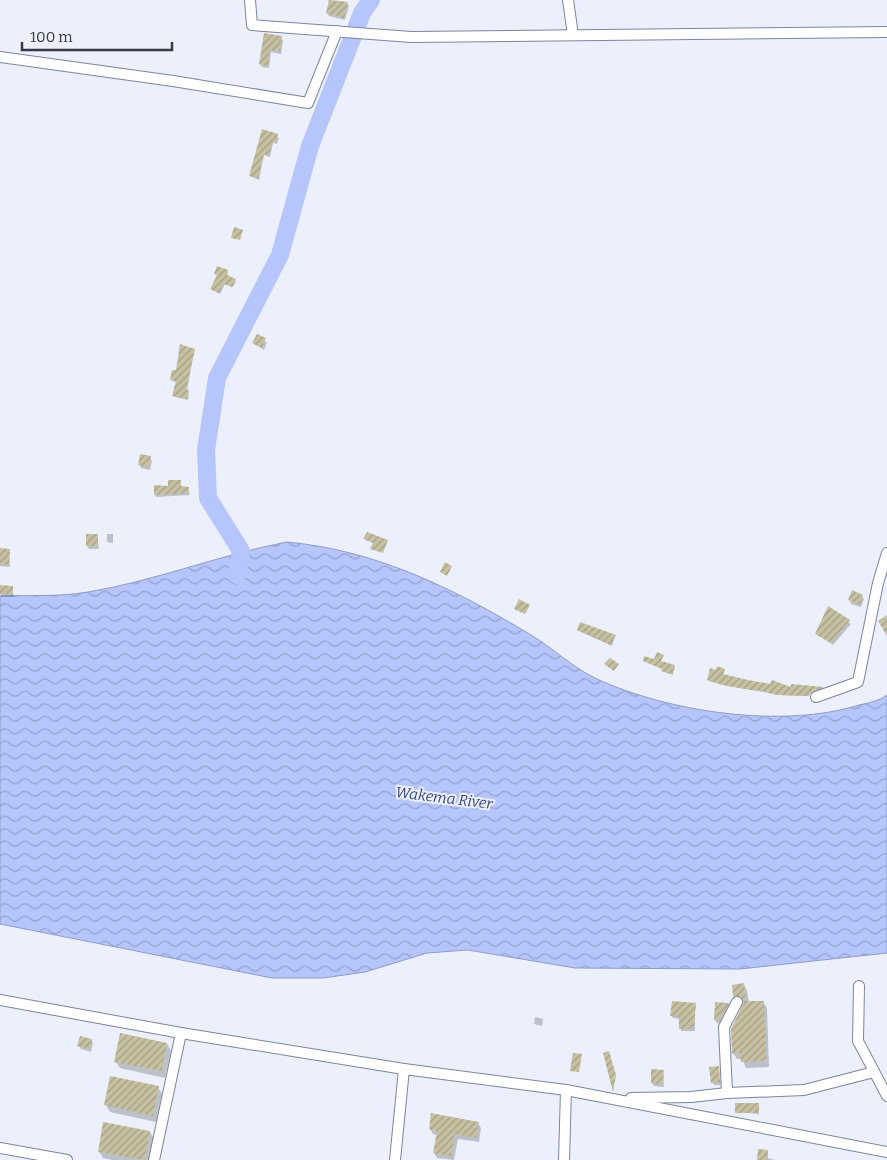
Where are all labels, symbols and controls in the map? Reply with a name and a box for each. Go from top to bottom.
scale bar [22,20,172,52]
text: 100 m [30,28,73,46]
water label: Wakema River [394,783,494,813]

